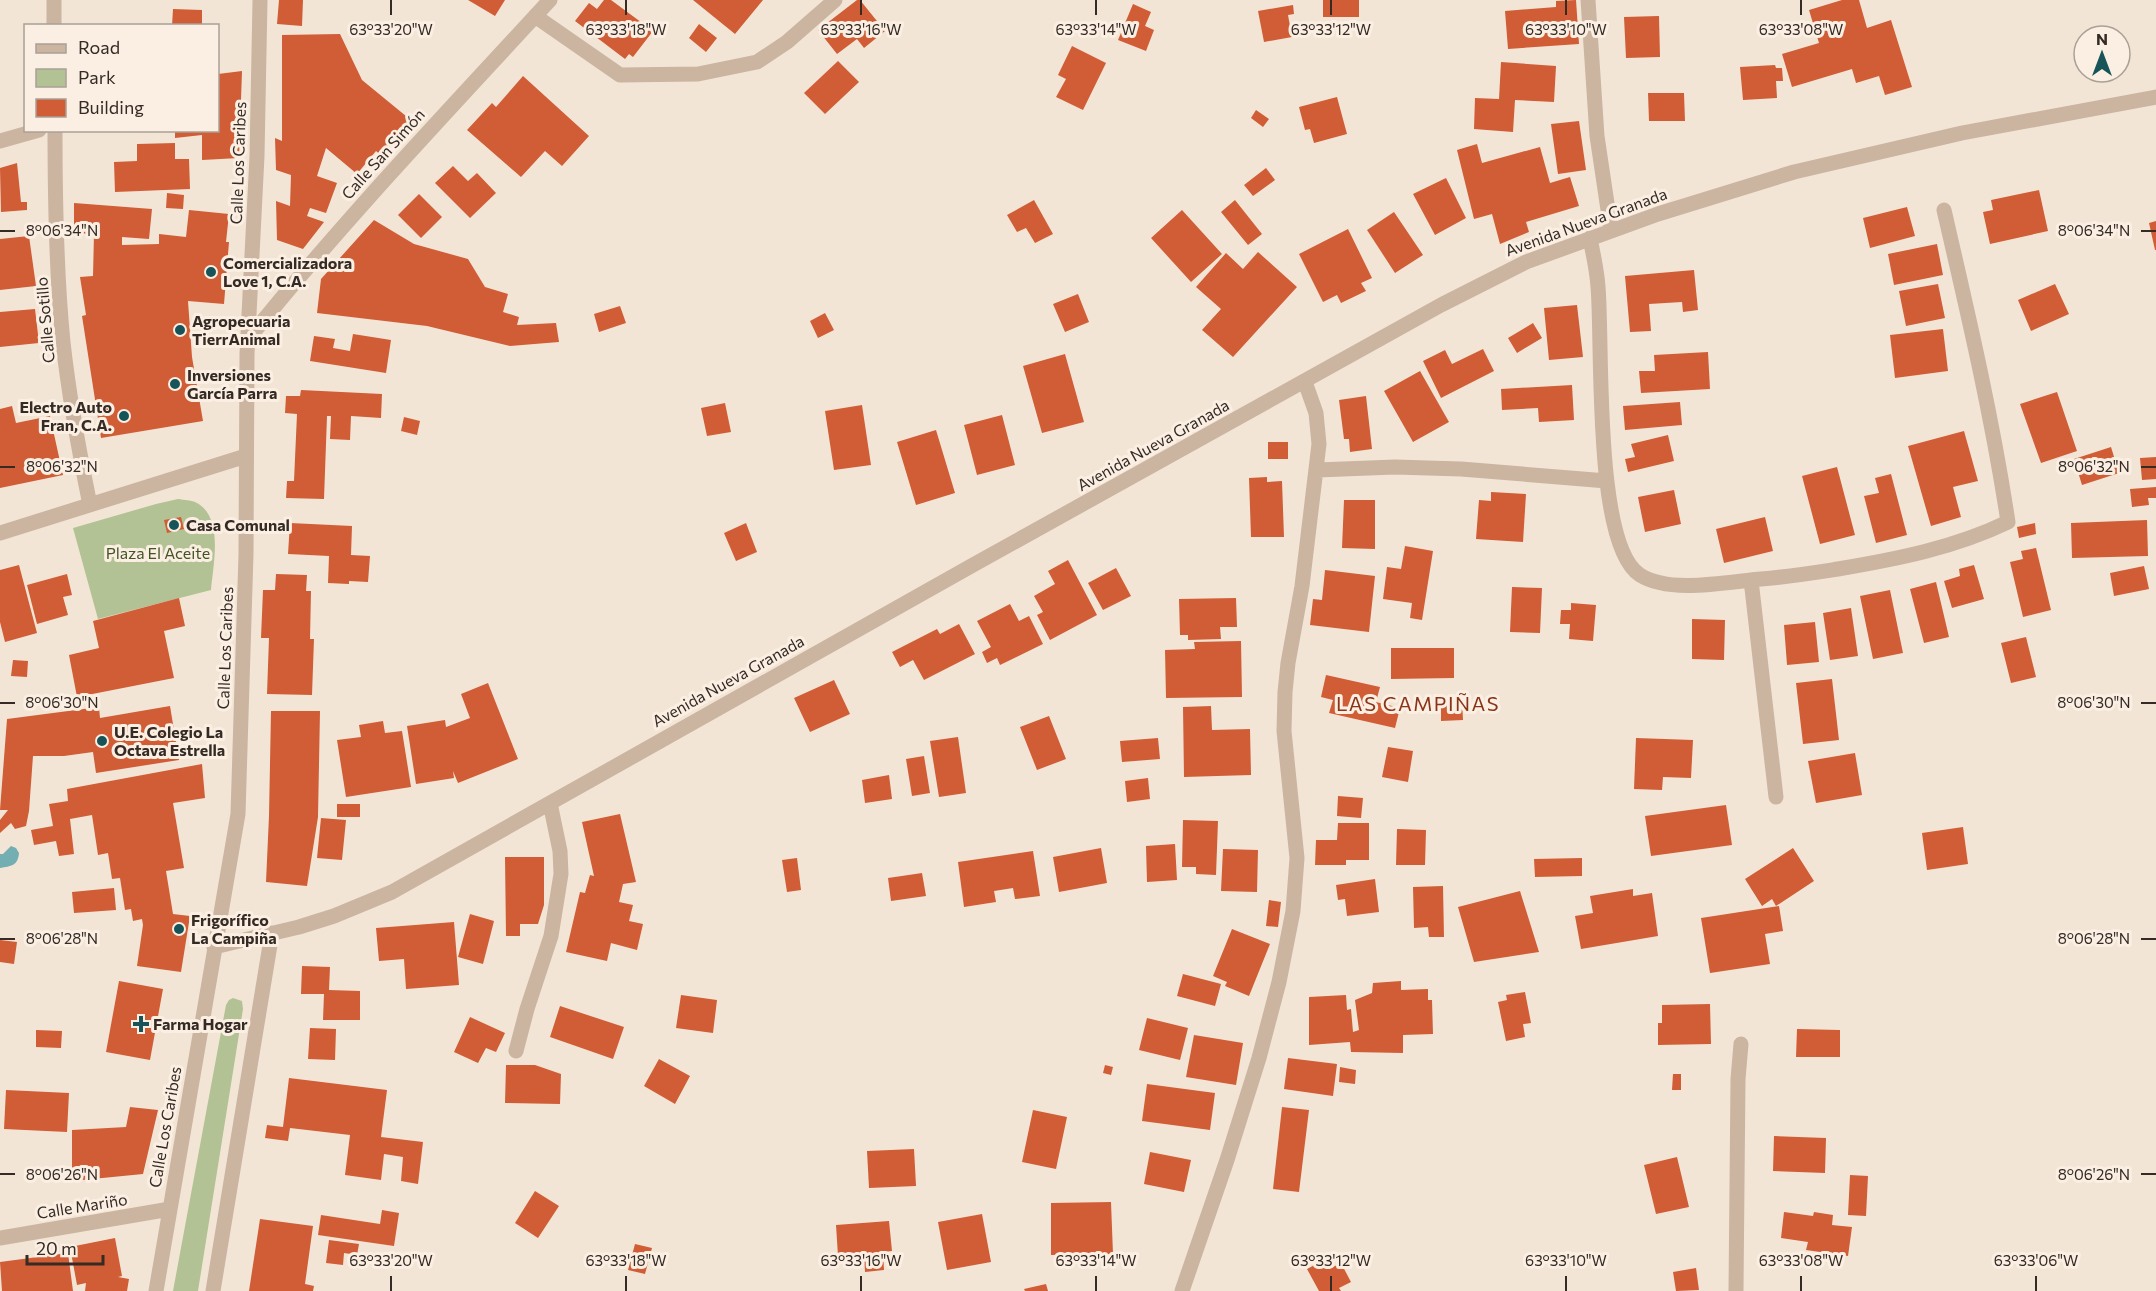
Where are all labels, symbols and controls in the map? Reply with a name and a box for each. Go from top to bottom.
text: 63°33'20"W [349,20,433,38]
text: 63°33'18"W [585,20,667,38]
text: 63°33'16"W [820,20,902,38]
text: 63°33'14"W [1055,20,1137,38]
text: 63°33'12"W [1291,20,1371,38]
text: 63°33'10"W [1525,20,1607,38]
text: 63°33'08"W [1759,20,1843,38]
legend [24,24,219,132]
north arrow [2072,24,2132,84]
text: N [2096,29,2108,48]
text: Road [78,36,120,58]
text: Park [78,66,116,88]
text: Building [78,96,144,118]
street label: Calle Los Caribes [226,101,249,225]
street label: Calle San Simón [337,105,428,203]
street label: Avenida Nueva Granada [1502,183,1669,260]
text: 8°06'34"N [26,221,98,239]
text: 8°06'34"N [2058,221,2130,239]
place label: Comercializadora Love 1, C.A. [223,253,352,290]
marker: Comercializadora Love 1, C.A. [204,265,218,279]
street label: Calle Sotillo [31,276,58,364]
place label: Agropecuaria TierrAnimal [192,311,291,348]
marker: Agropecuaria TierrAnimal [173,323,187,337]
place label: Inversiones García Parra [187,365,277,402]
marker: Inversiones García Parra [168,377,182,391]
street label: Avenida Nueva Granada [1073,395,1232,494]
place label: Electro Auto Fran, C.A. [19,397,112,434]
marker: Electro Auto Fran, C.A. [117,409,131,423]
text: 8°06'32"N [26,457,98,475]
text: 8°06'32"N [2058,457,2130,475]
place label: Casa Comunal [186,515,290,534]
marker: Casa Comunal [167,518,181,532]
park label: Plaza El Aceite [106,543,210,562]
street label: Calle Los Caribes [213,586,236,710]
street label: Avenida Nueva Granada [648,631,807,730]
district label: LAS CAMPIÑAS [1336,691,1500,715]
text: 8°06'30"N [25,693,99,711]
text: 8°06'30"N [2057,693,2131,711]
place label: U.E. Colegio La Octava Estrella [114,722,225,759]
marker: U.E. Colegio La Octava Estrella [95,734,109,748]
place label: Frigorífico La Campiña [191,910,277,947]
marker: Frigorífico La Campiña [172,922,186,936]
text: 8°06'28"N [26,929,98,947]
text: 8°06'28"N [2058,929,2130,947]
place label: Farma Hogar [153,1014,248,1033]
marker: Farma Hogar [134,1017,148,1031]
street label: Calle Los Caribes [144,1065,185,1189]
text: 8°06'26"N [26,1165,98,1183]
text: 8°06'26"N [2058,1165,2130,1183]
street label: Calle Mariño [35,1189,129,1222]
scale bar [27,1228,104,1266]
text: 20 m [36,1237,77,1259]
text: 63°33'20"W [349,1251,433,1269]
text: 63°33'18"W [585,1251,667,1269]
text: 63°33'16"W [820,1251,902,1269]
text: 63°33'14"W [1055,1251,1137,1269]
text: 63°33'12"W [1291,1251,1371,1269]
text: 63°33'10"W [1525,1251,1607,1269]
text: 63°33'08"W [1759,1251,1843,1269]
text: 63°33'06"W [1994,1251,2078,1269]

